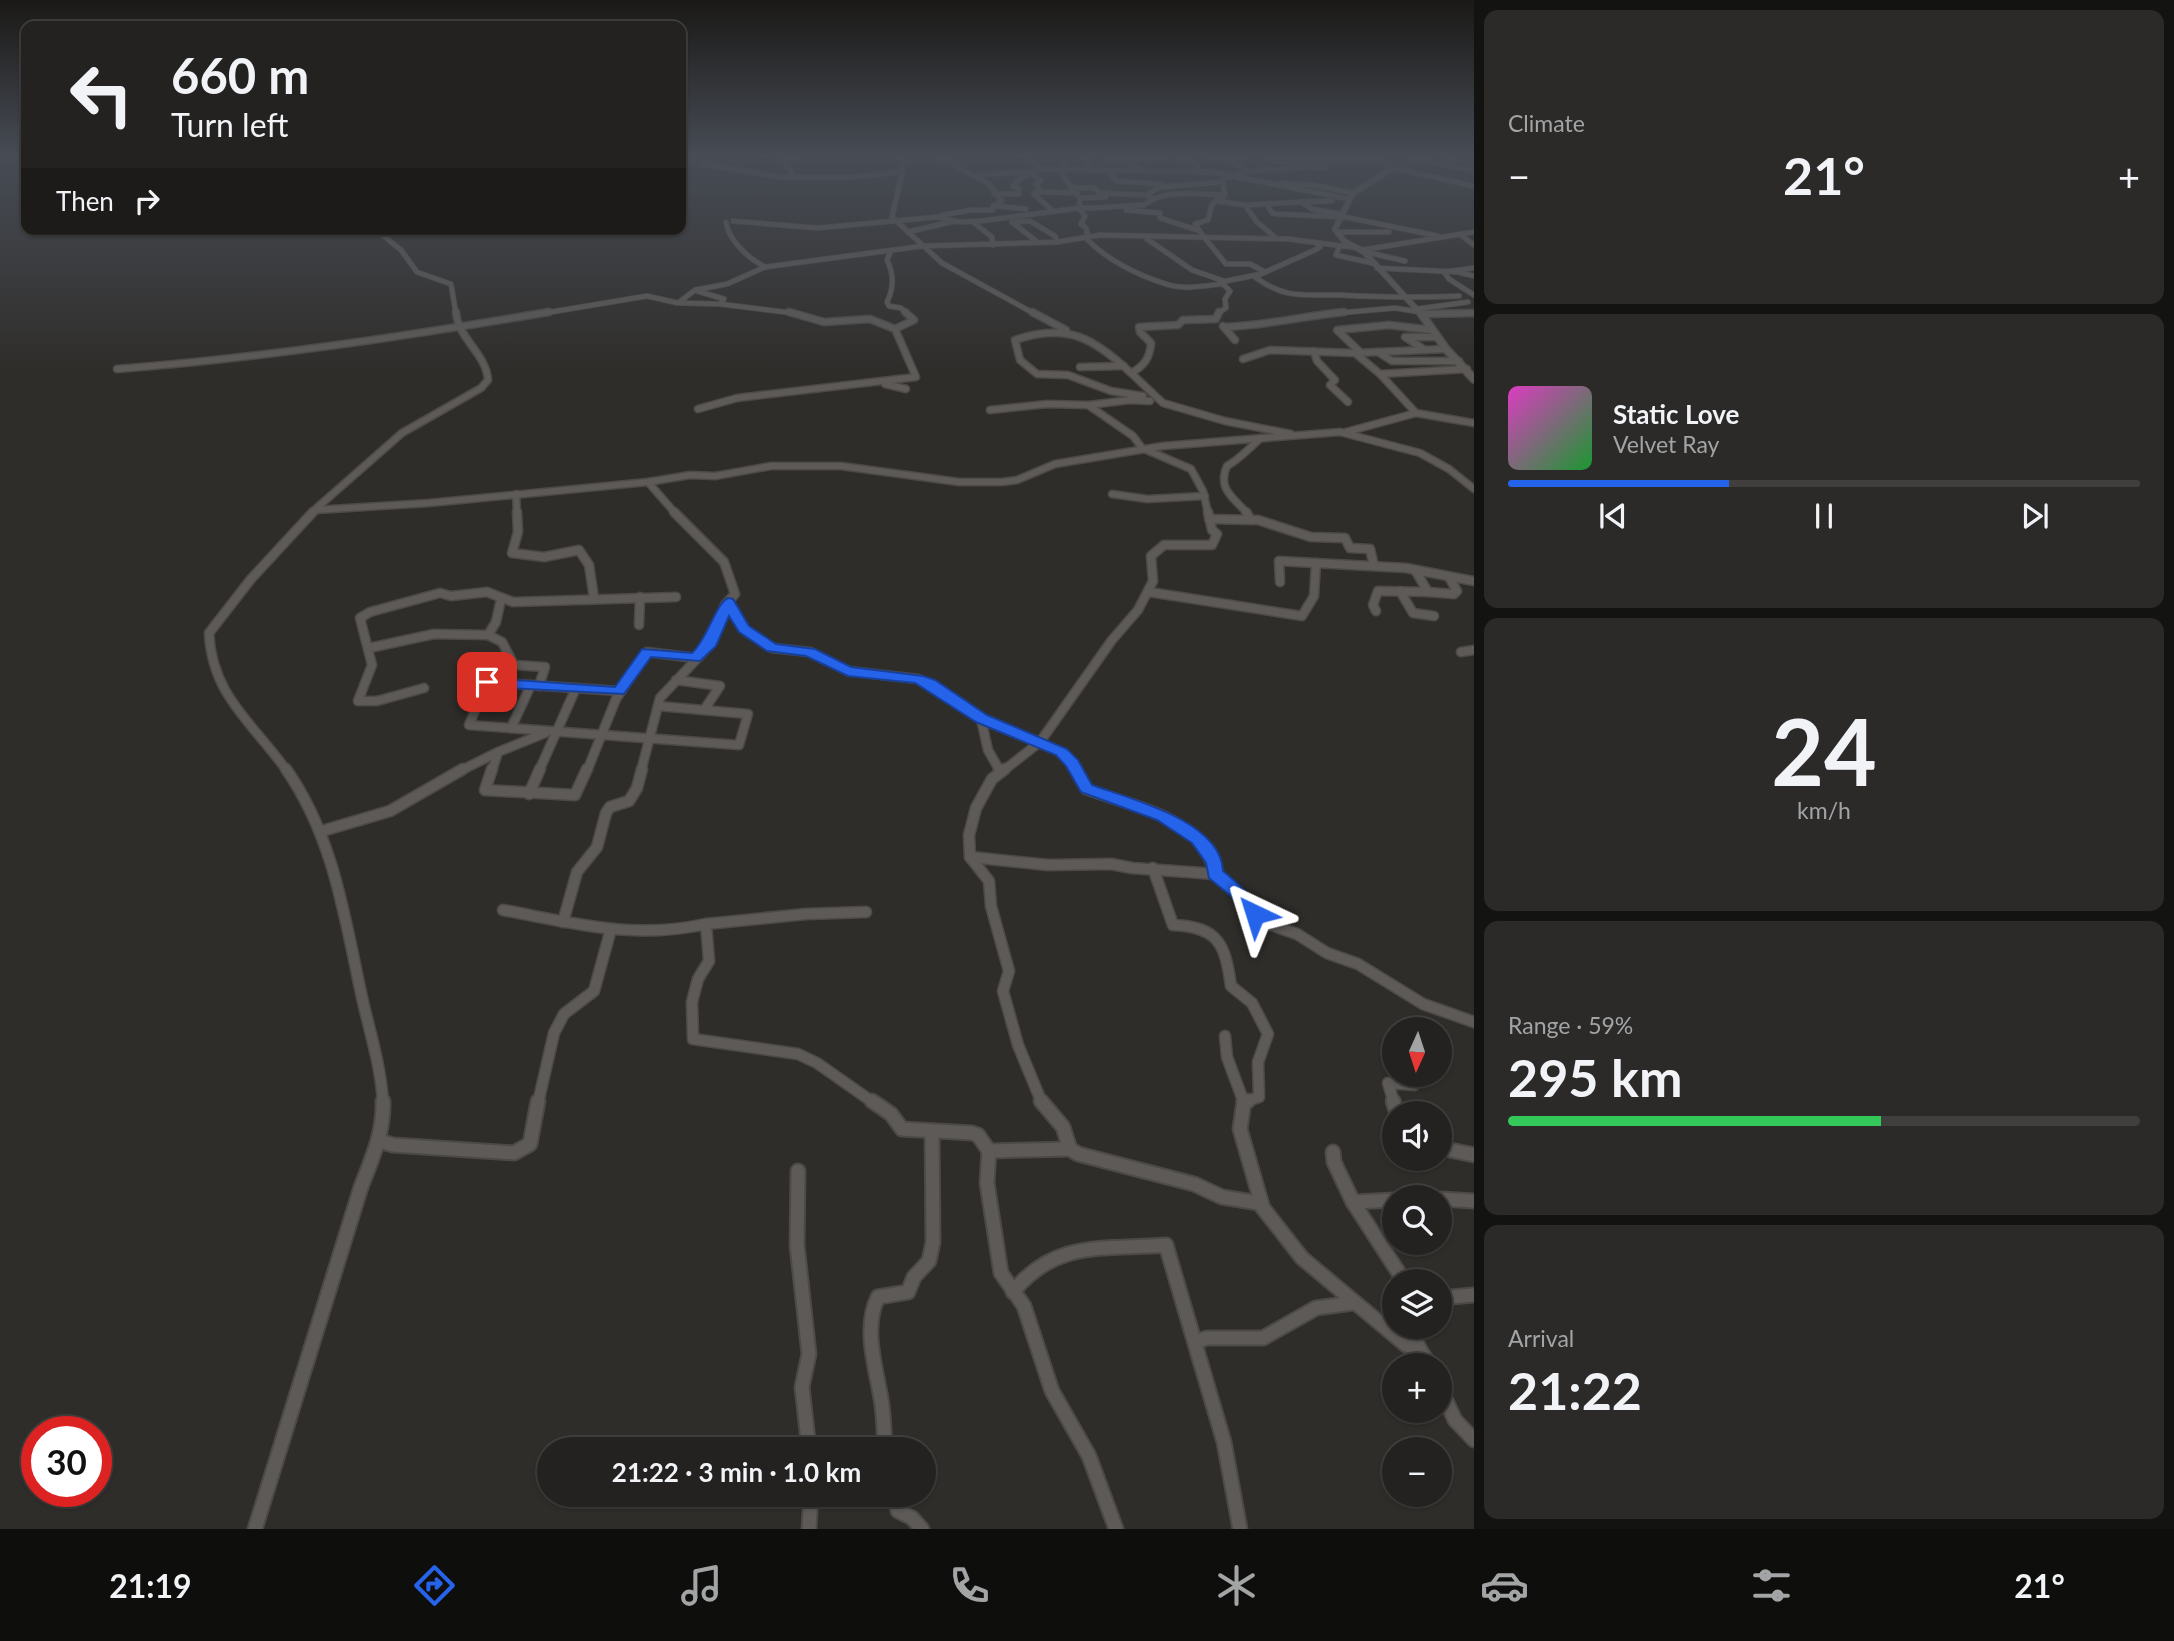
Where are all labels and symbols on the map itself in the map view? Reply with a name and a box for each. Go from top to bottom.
pin [457,652,517,712]
position arrow [1218,877,1292,951]
north arrow [1382,1017,1452,1087]
speed limit sign: 30 [21,1416,112,1507]

